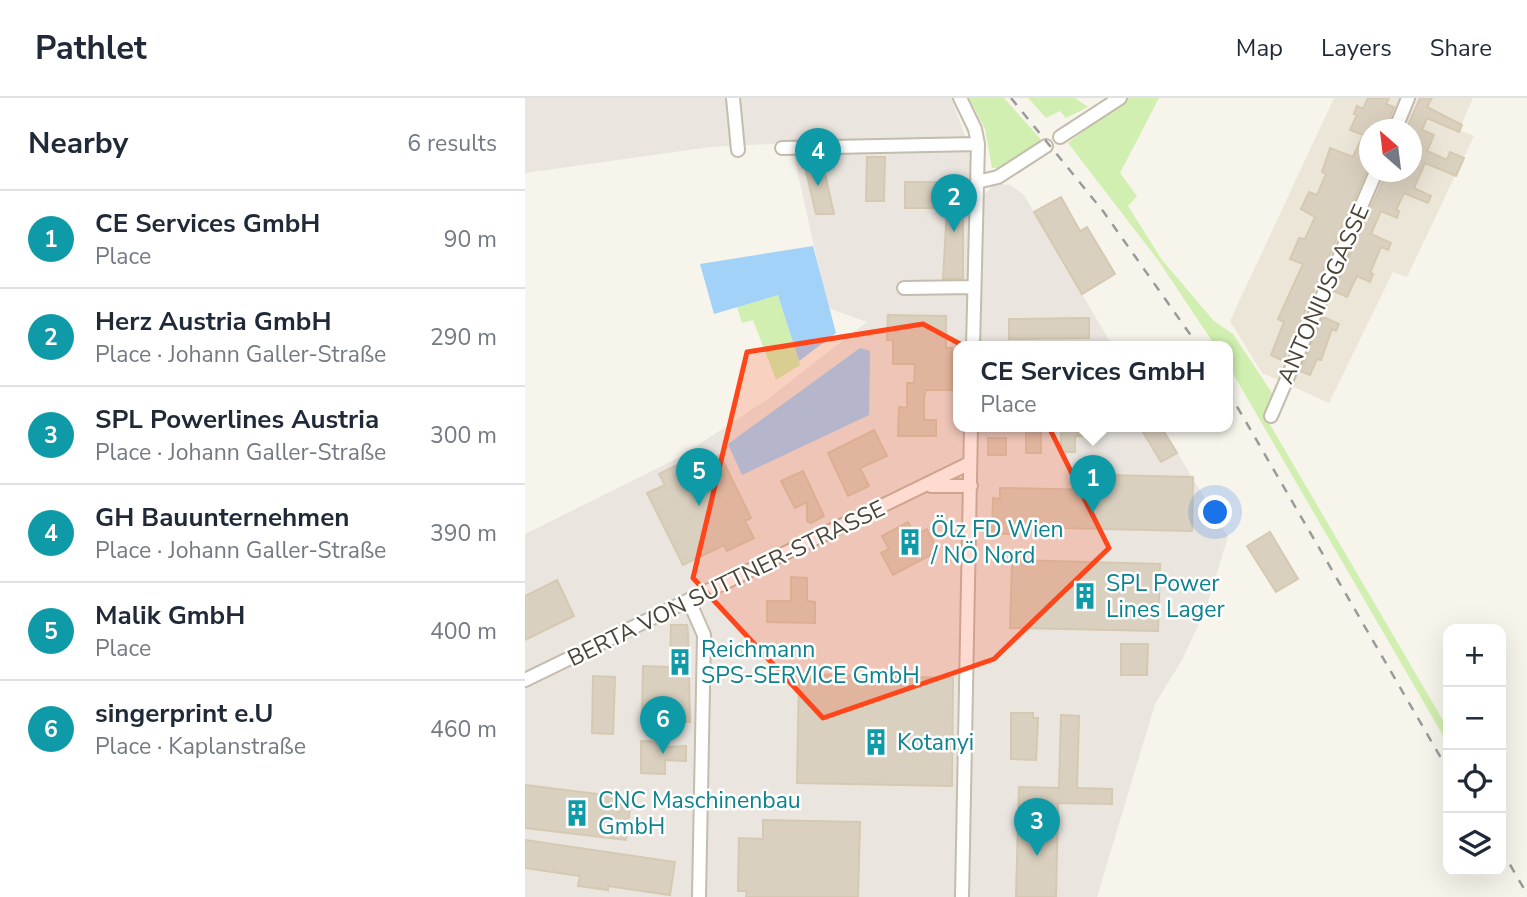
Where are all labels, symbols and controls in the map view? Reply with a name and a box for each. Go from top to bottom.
text: Pathlet [35,26,147,71]
text: Map [1236,32,1283,64]
text: Layers [1321,32,1392,64]
text: Share [1430,32,1492,64]
north arrow [1359,119,1422,182]
text: Nearby [28,123,128,164]
text: 6 results [407,128,497,159]
pin: 4 [795,128,841,186]
pin: 2 [931,174,977,232]
street label: ANTONIUSGASSE [1270,200,1377,389]
text: CE Services GmbH [95,206,320,241]
text: 1 [44,224,58,255]
text: 90 m [444,224,497,255]
text: Place [95,241,151,272]
text: Herz Austria GmbH [95,304,332,339]
text: 2 [44,322,58,353]
text: 290 m [430,322,497,353]
text: Place · Johann Galler-Straße [95,339,386,370]
popup [953,341,1233,432]
text: CE Services GmbH [980,354,1206,389]
text: Place [980,389,1036,420]
text: SPL Powerlines Austria [95,402,379,437]
text: 3 [44,420,58,451]
text: 300 m [430,420,497,451]
text: Place · Johann Galler-Straße [95,437,386,468]
pin: 5 [676,448,722,506]
pin: 1 [1070,455,1116,513]
street label: BERTA VON SUTTNER-STRASSE [562,493,890,674]
your location [1198,495,1232,529]
text: GH Bauunternehmen [95,500,349,535]
place label: Ölz FD Wien / NÖ Nord [930,514,1064,571]
text: 4 [44,518,58,549]
text: 390 m [430,518,497,549]
building icon: Ölz FD Wien / NÖ Nord [895,527,925,557]
text: Place · Johann Galler-Straße [95,535,386,566]
place label: SPL Power Lines Lager [1106,568,1225,625]
building icon: SPL Power Lines Lager [1070,581,1100,611]
text: Malik GmbH [95,598,245,633]
text: 5 [44,616,58,647]
text: 400 m [430,616,497,647]
map controls [1443,624,1506,876]
button: + [1443,624,1506,687]
text: Place [95,633,151,664]
place label: Reichmann SPS-SERVICE GmbH [701,634,920,691]
building icon: Reichmann SPS-SERVICE GmbH [665,647,695,677]
button: − [1443,687,1506,750]
text: singerprint e.U [95,696,273,731]
pin: 6 [640,696,686,754]
text: 6 [44,714,58,745]
text: 460 m [430,714,497,745]
building icon: Kotanyi [861,727,891,757]
place label: Kotanyi [897,727,974,758]
text: Place · Kaplanstraße [95,731,306,762]
button: locate [1443,750,1506,813]
place label: CNC Maschinenbau GmbH [598,785,801,842]
building icon: CNC Maschinenbau GmbH [562,798,592,828]
pin: 3 [1014,798,1060,856]
button: layers [1443,813,1506,876]

